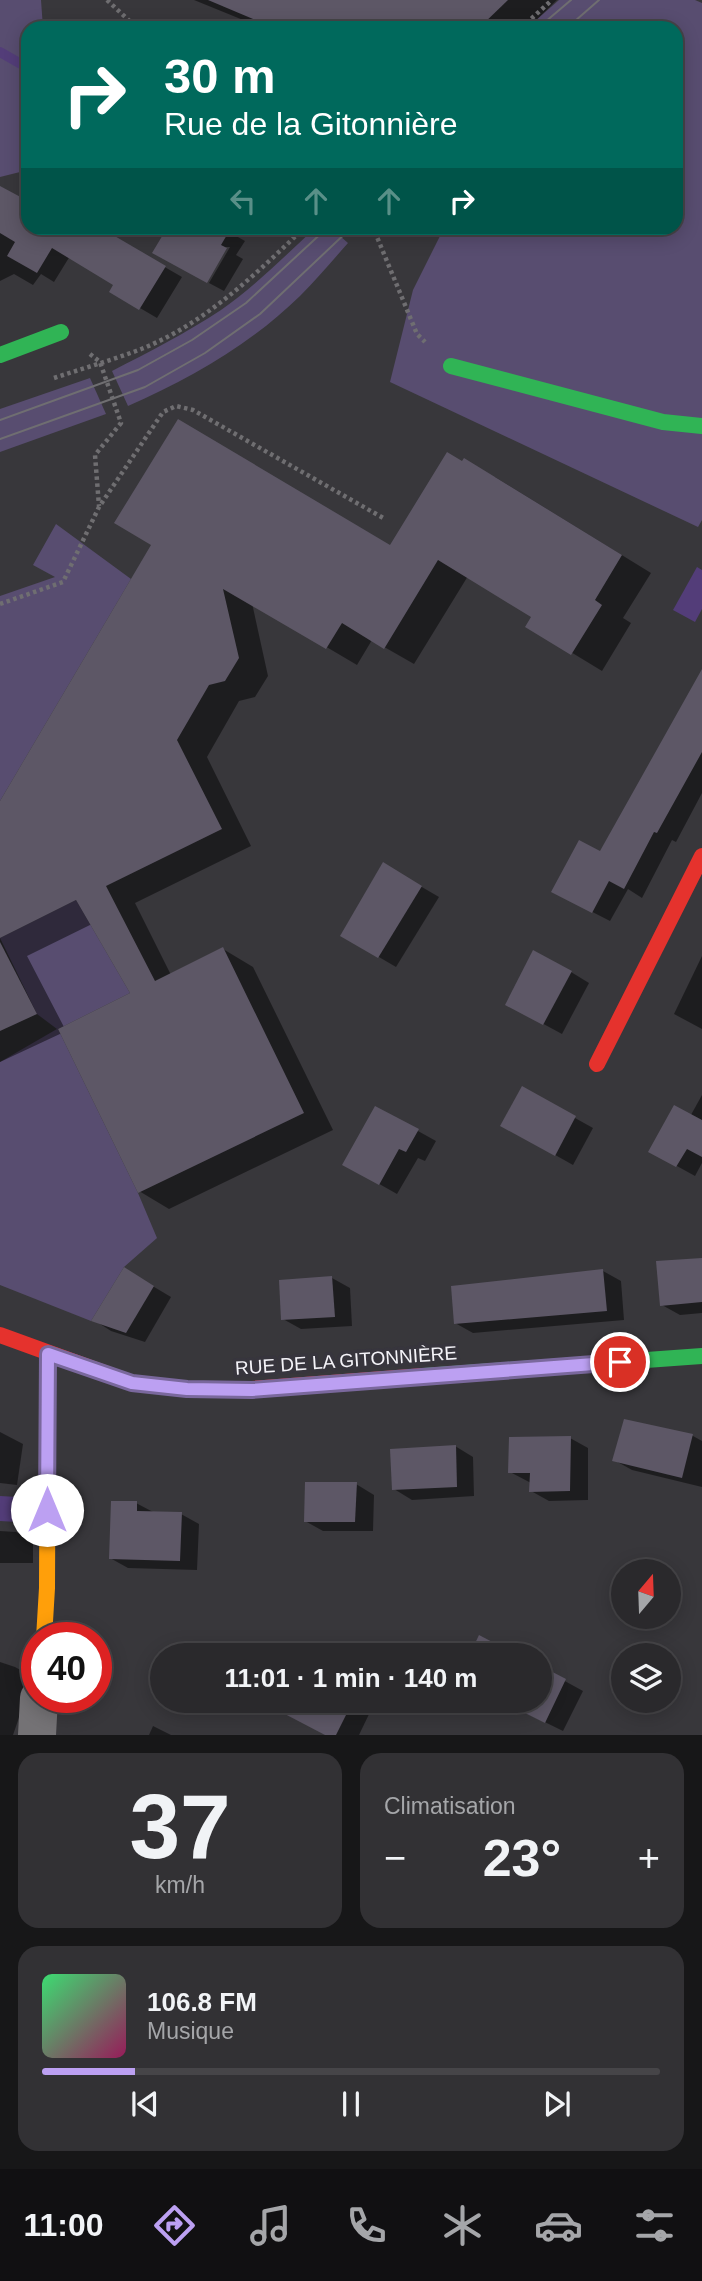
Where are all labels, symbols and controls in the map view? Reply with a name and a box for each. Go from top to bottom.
icon: right [49,49,140,140]
text: 30 m [164,49,276,103]
text: Rue de la Gitonnière [164,106,458,142]
icon: left [224,182,262,220]
icon: ahead [297,182,335,220]
icon: ahead [370,182,408,220]
icon: right [443,182,481,220]
pin [590,1332,650,1392]
street label: RUE DE LA GITONNIÈRE [234,1342,458,1379]
icon: arrive [601,1343,639,1381]
position arrow [10,1473,84,1547]
north arrow [611,1559,681,1629]
map controls [611,1559,681,1713]
speed limit sign: 40 [21,1622,112,1713]
button: layers [611,1643,681,1713]
text: 11:01 · 1 min · 140 m [225,1663,477,1693]
text: 37 [129,1776,231,1877]
text: Climatisation [384,1793,516,1819]
text: 23° [483,1829,561,1887]
text: − [384,1837,406,1879]
text: + [638,1837,660,1879]
text: km/h [155,1872,205,1898]
text: 106.8 FM [147,1987,257,2017]
text: Musique [147,2018,234,2044]
icon: previous [126,2085,164,2123]
icon: pause [332,2085,370,2123]
icon: next [538,2085,576,2123]
icon: directions [150,2201,199,2250]
icon: music [246,2201,295,2250]
icon: phone [342,2201,391,2250]
icon: climate [438,2201,487,2250]
icon: car [534,2201,583,2250]
icon: filters [630,2201,679,2250]
text: 11:00 [23,2207,104,2243]

